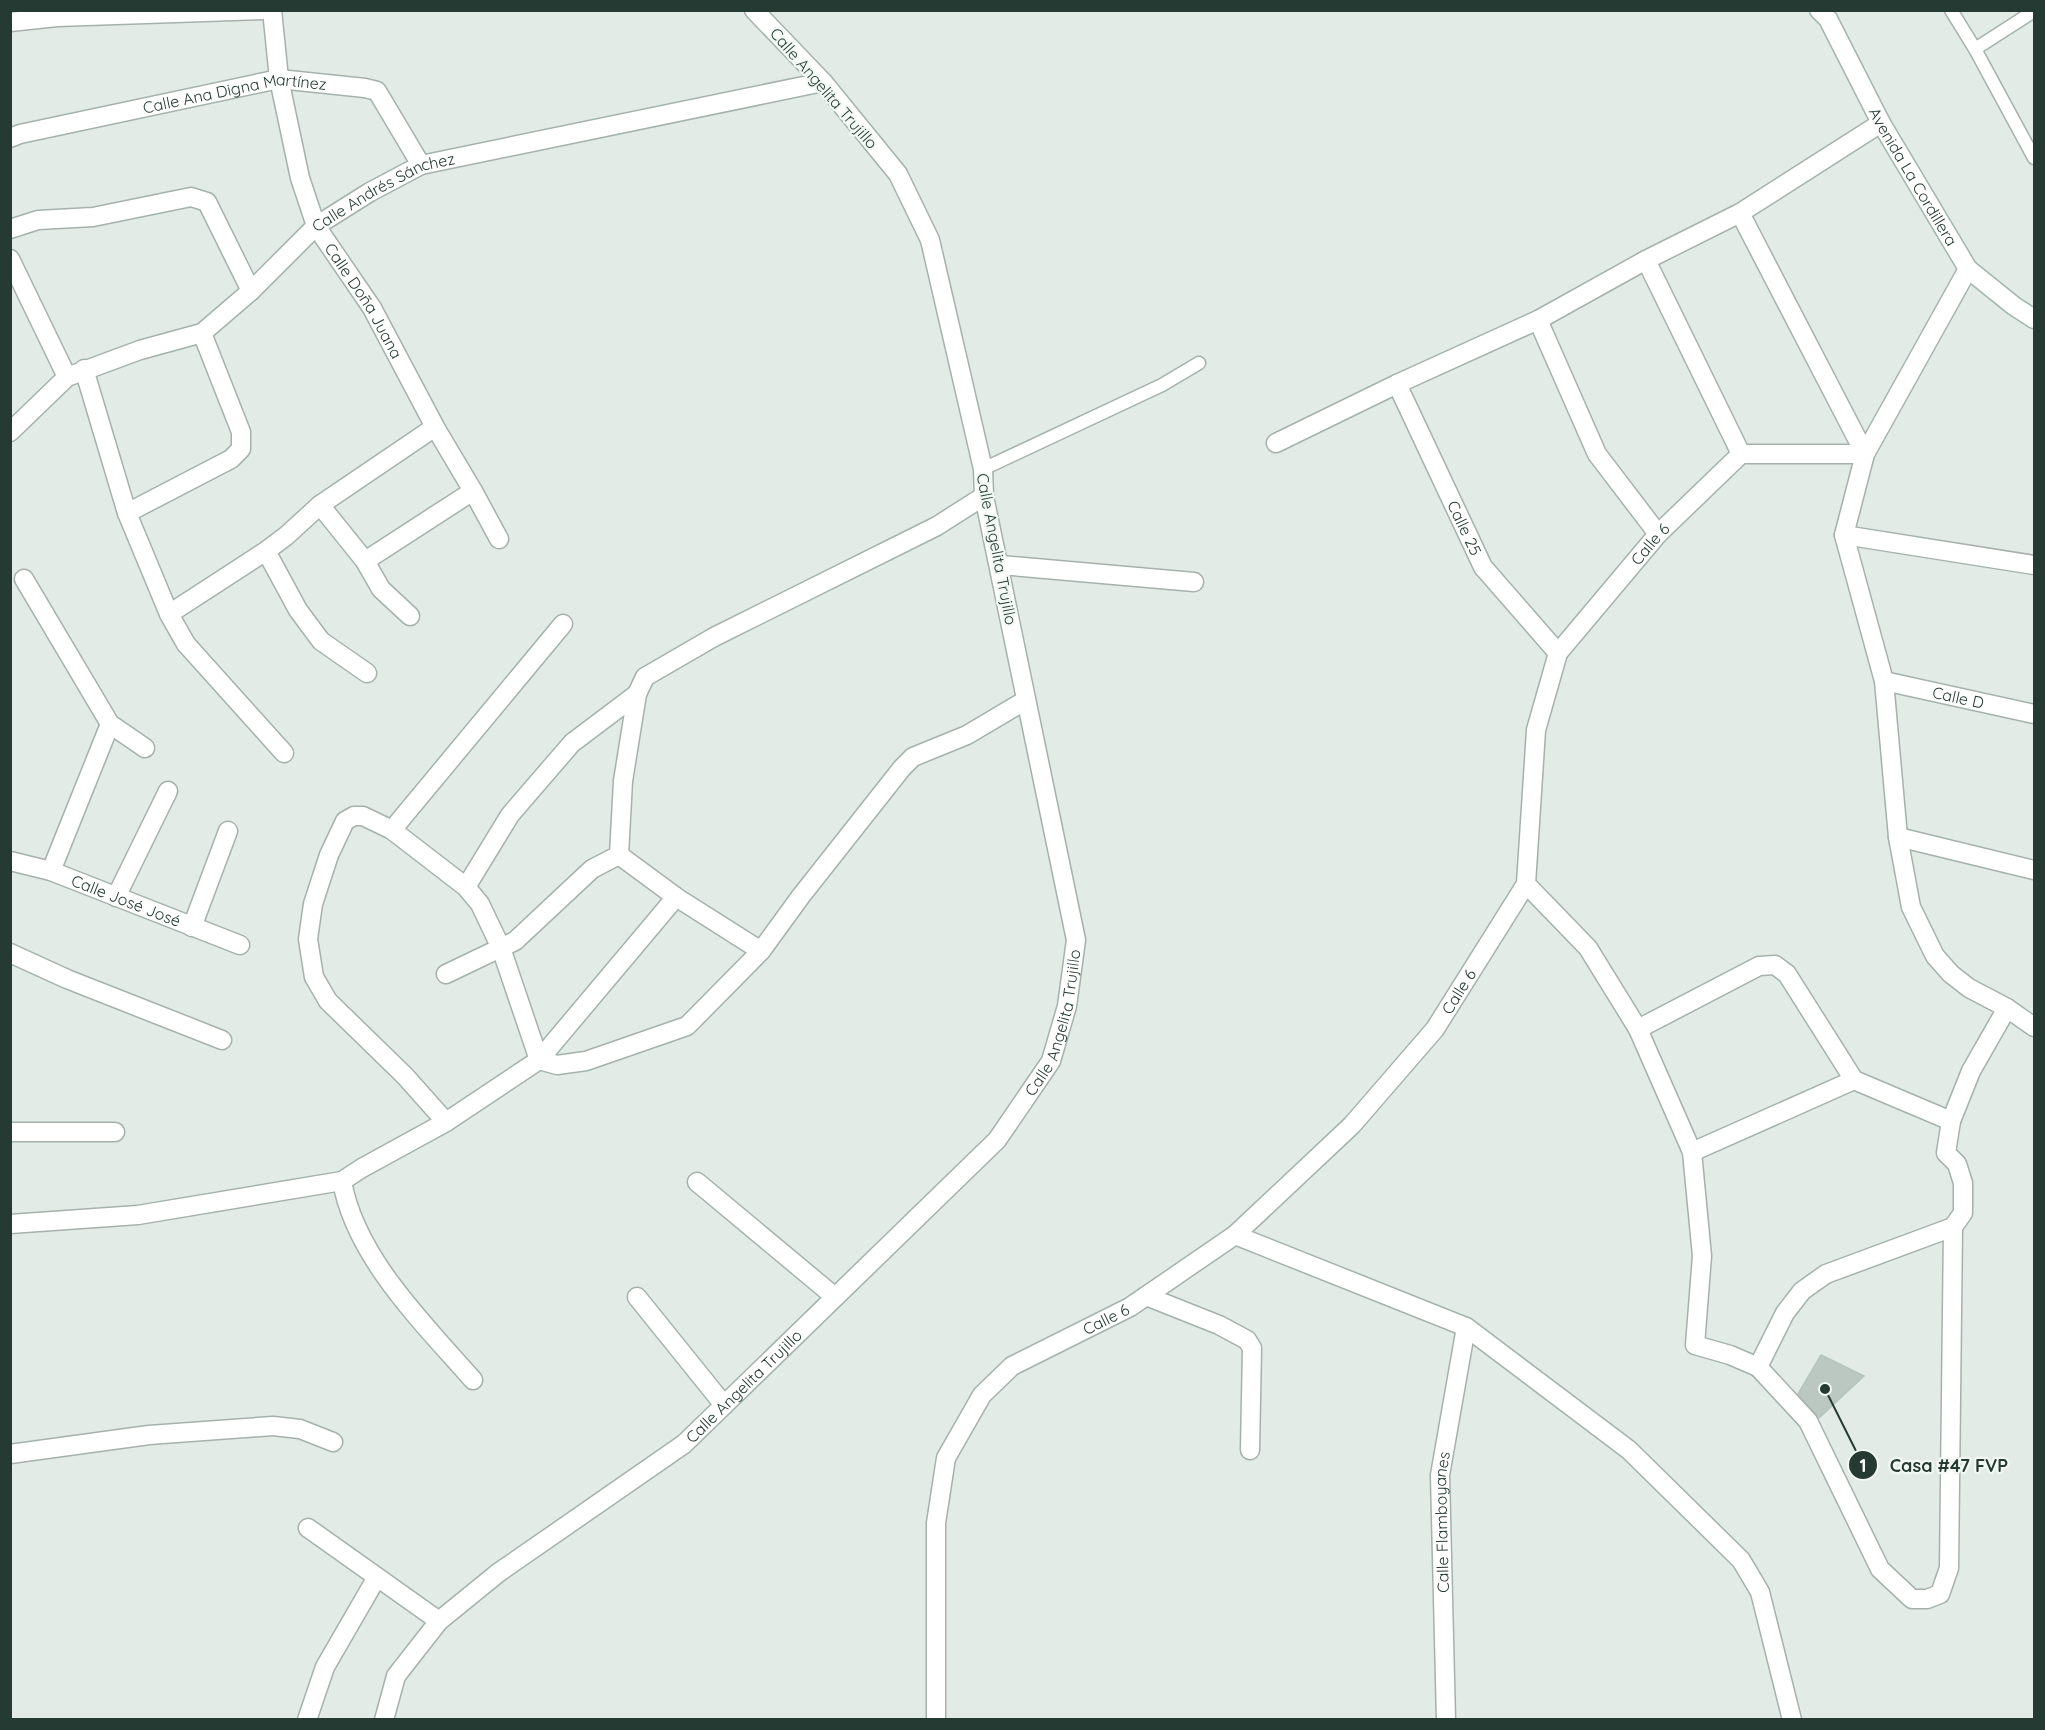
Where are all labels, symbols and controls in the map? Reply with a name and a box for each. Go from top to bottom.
street label: Calle Angelita Trujillo [766,23,882,153]
street label: Calle Ana Digna Martínez [141,69,328,118]
street label: Avenida La Cordillera [1865,104,1962,249]
street label: Calle Andrés Sánchez [308,148,456,236]
street label: Calle Doña Juana [321,239,407,362]
street label: Calle Angelita Trujillo [972,471,1022,627]
street label: Calle 25 [1443,497,1486,559]
street label: Calle 6 [1626,518,1674,569]
street label: Calle D [1931,682,1986,713]
street label: Calle José José [69,870,184,931]
street label: Calle Angelita Trujillo [1020,948,1085,1100]
street label: Calle 6 [1437,965,1480,1018]
street label: Calle 6 [1079,1299,1133,1339]
street label: Calle Angelita Trujillo [681,1325,806,1447]
callout: Casa #47 FVP [1848,1447,2020,1483]
street label: Calle Flamboyanes [1430,1450,1454,1593]
text: 1 [1859,1454,1867,1477]
text: Casa #47 FVP [1890,1454,2008,1477]

